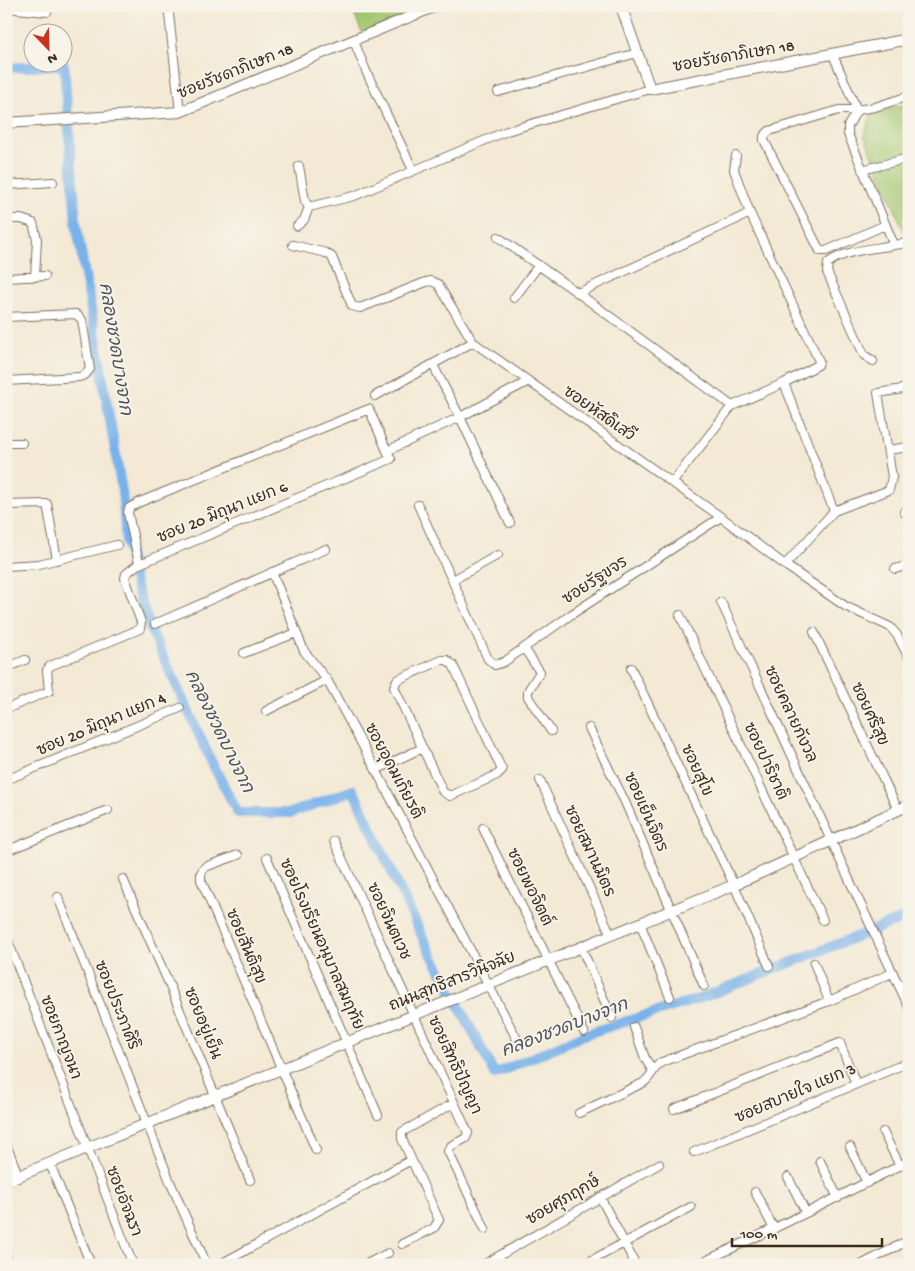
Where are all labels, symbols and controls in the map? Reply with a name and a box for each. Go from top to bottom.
north arrow [22,22,72,72]
street label: ซอยรัชดาภิเษก 18 [671,34,797,78]
street label: ซอยรัชดาภิเษก 18 [174,37,297,105]
text: N [45,48,60,67]
water label: คลองชวดบางจาก [93,281,135,418]
street label: ซอยหัสดิเสวี [558,380,640,447]
street label: ซอย 20 มิถุนา แยก 6 [153,475,292,549]
street label: ซอยรัฐขจร [558,550,632,610]
street label: ซอยคลายกังวล [758,662,823,766]
water label: คลองชวดบางจาก [179,667,257,798]
street label: ซอยศรีสุข [845,679,895,750]
street label: ซอย 20 มิถุนา แยก 4 [33,686,170,762]
street label: ซอยปาริชาติ [738,718,794,804]
street label: ซอยอุดมเกียรติ [359,719,429,823]
street label: ซอยสุโข [675,740,720,800]
street label: ซอยเย็นจิตร [618,768,675,856]
street label: ซอยสมานมิตร [559,802,621,901]
street label: ซอยพอจิตต์ [501,844,559,930]
street label: ซอยโรงเรียนอนุบาลสมฤทัย [274,854,371,1034]
street label: ซอยจินตเวช [361,879,417,964]
street label: ซอยสันติสุข [220,905,272,987]
street label: ถนนสุทธิสารวินิจฉัย [386,945,519,1017]
street label: ซอยประภาศิริ [89,957,145,1053]
street label: ซอยอยู่เย็น [178,983,229,1063]
street label: ซอยกาญจนา [34,993,84,1083]
water label: คลองชวดบางจาก [499,995,633,1063]
street label: ซอยสิทธิปัญญา [422,1012,488,1118]
street label: ซอยสบายใจ แยก 3 [731,1056,859,1129]
street label: ซอยอัจฉรา [100,1163,148,1240]
street label: ซอยศุภฤกษ์ [521,1169,605,1231]
scale bar [732,1216,882,1248]
text: 100 m [739,1226,778,1244]

